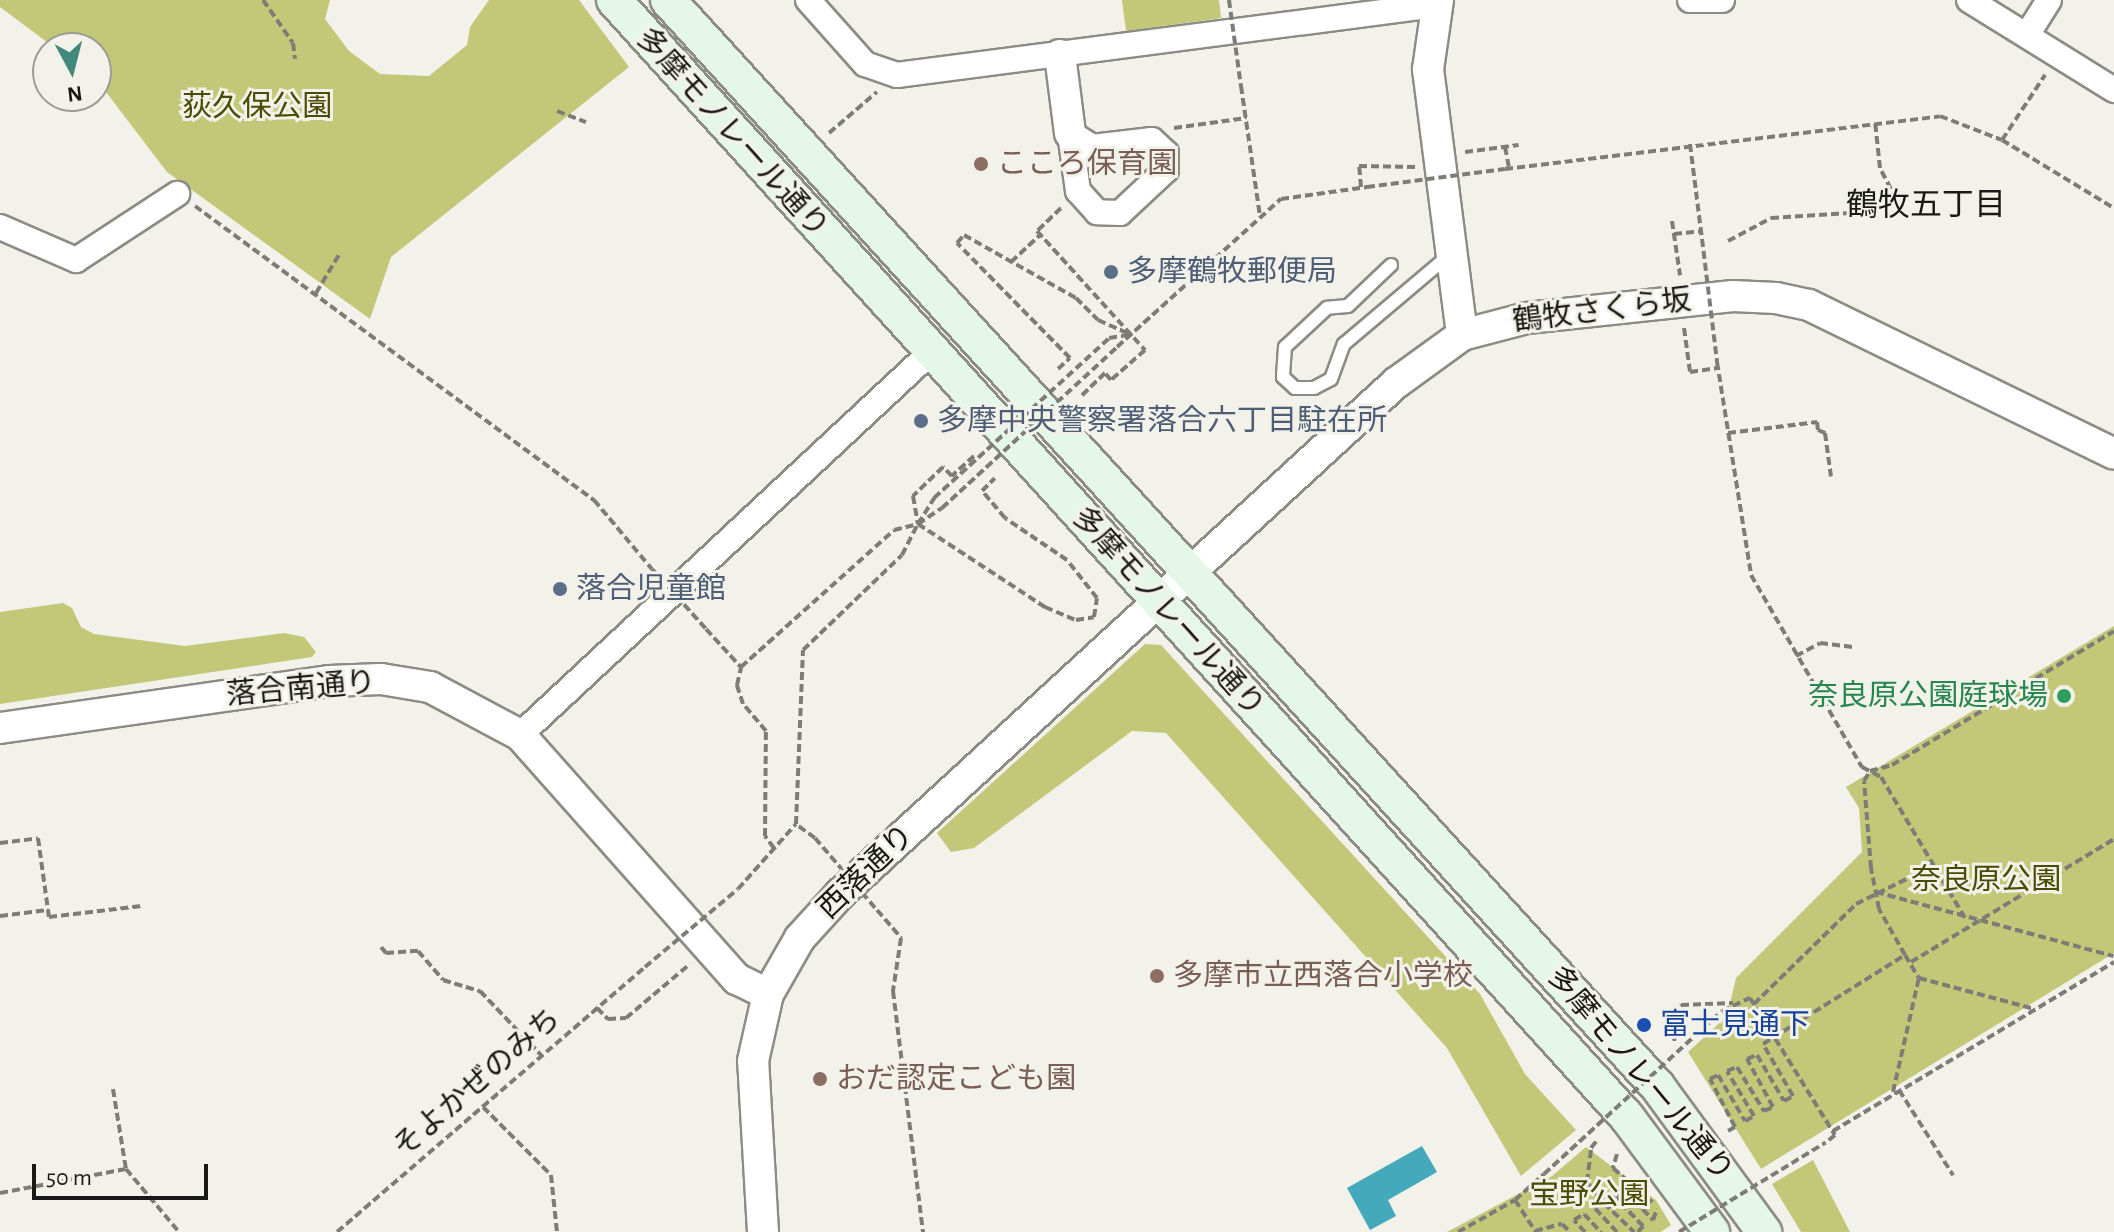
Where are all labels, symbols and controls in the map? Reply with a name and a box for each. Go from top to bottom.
street label: 多摩モノレール通り [628,21,836,245]
north arrow [32,32,112,112]
text: N [66,82,84,106]
park label: 荻久保公園 [182,89,332,125]
place label: こころ保育園 [997,146,1177,182]
marker: こころ保育園 [972,155,990,173]
district label: 鶴牧五丁目 [1846,186,2006,224]
place label: 多摩鶴牧郵便局 [1127,254,1337,290]
marker: 多摩鶴牧郵便局 [1102,263,1120,281]
street label: 鶴牧さくら坂 [1510,282,1694,340]
place label: 多摩中央警察署落合六丁目駐在所 [937,403,1387,439]
marker: 多摩中央警察署落合六丁目駐在所 [912,412,930,430]
street label: 多摩モノレール通り [1064,500,1272,724]
place label: 落合児童館 [576,571,726,607]
marker: 落合児童館 [551,580,569,598]
street label: 落合南通り [225,665,377,713]
place label: 奈良原公園庭球場 [1808,678,2048,714]
marker: 奈良原公園庭球場 [2055,687,2073,705]
street label: 西落通り [810,817,922,927]
park label: 奈良原公園 [1911,862,2061,898]
place label: 多摩市立西落合小学校 [1173,958,1473,994]
street label: 多摩モノレール通り [1539,959,1741,1189]
marker: 多摩市立西落合小学校 [1148,967,1166,985]
street label: そよかぜのみち [386,1001,568,1165]
place label: 富士見通下 [1660,1007,1810,1043]
marker: 富士見通下 [1635,1016,1653,1034]
place label: おだ認定こども園 [836,1061,1076,1097]
marker: おだ認定こども園 [811,1070,829,1088]
scale bar [36,1148,212,1198]
text: 50 m [46,1166,92,1190]
park label: 宝野公園 [1529,1177,1649,1213]

